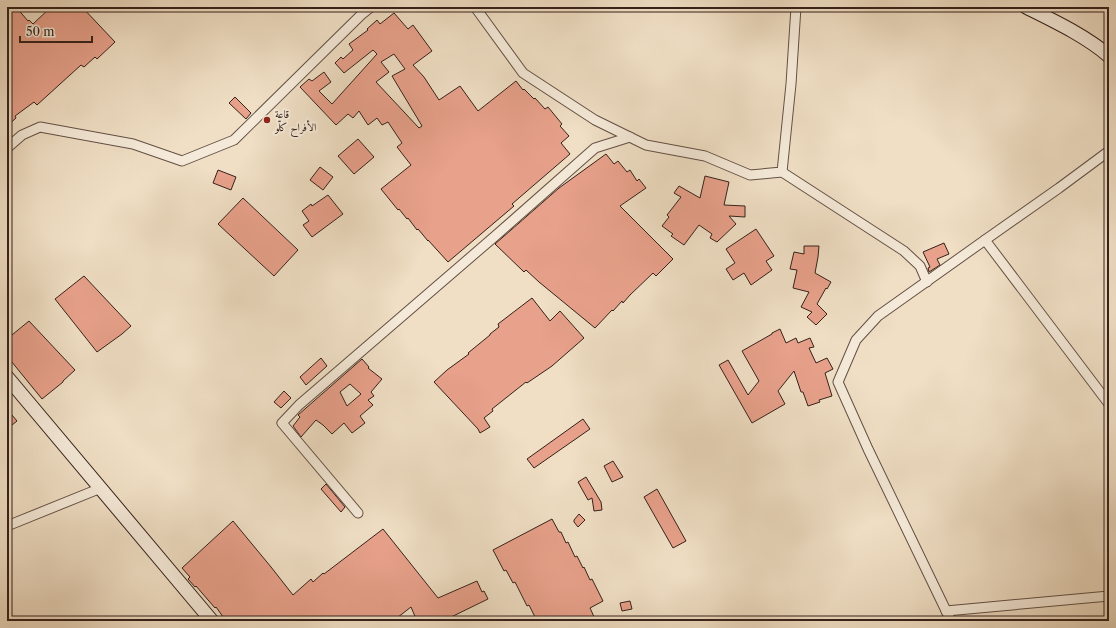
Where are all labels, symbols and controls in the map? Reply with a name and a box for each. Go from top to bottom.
scale bar [20,18,92,44]
text: 50 m [26,24,55,39]
place label: قاعة الأفراح كلّو [274,107,316,138]
marker: قاعة الأفراح كلّو [262,115,272,125]

